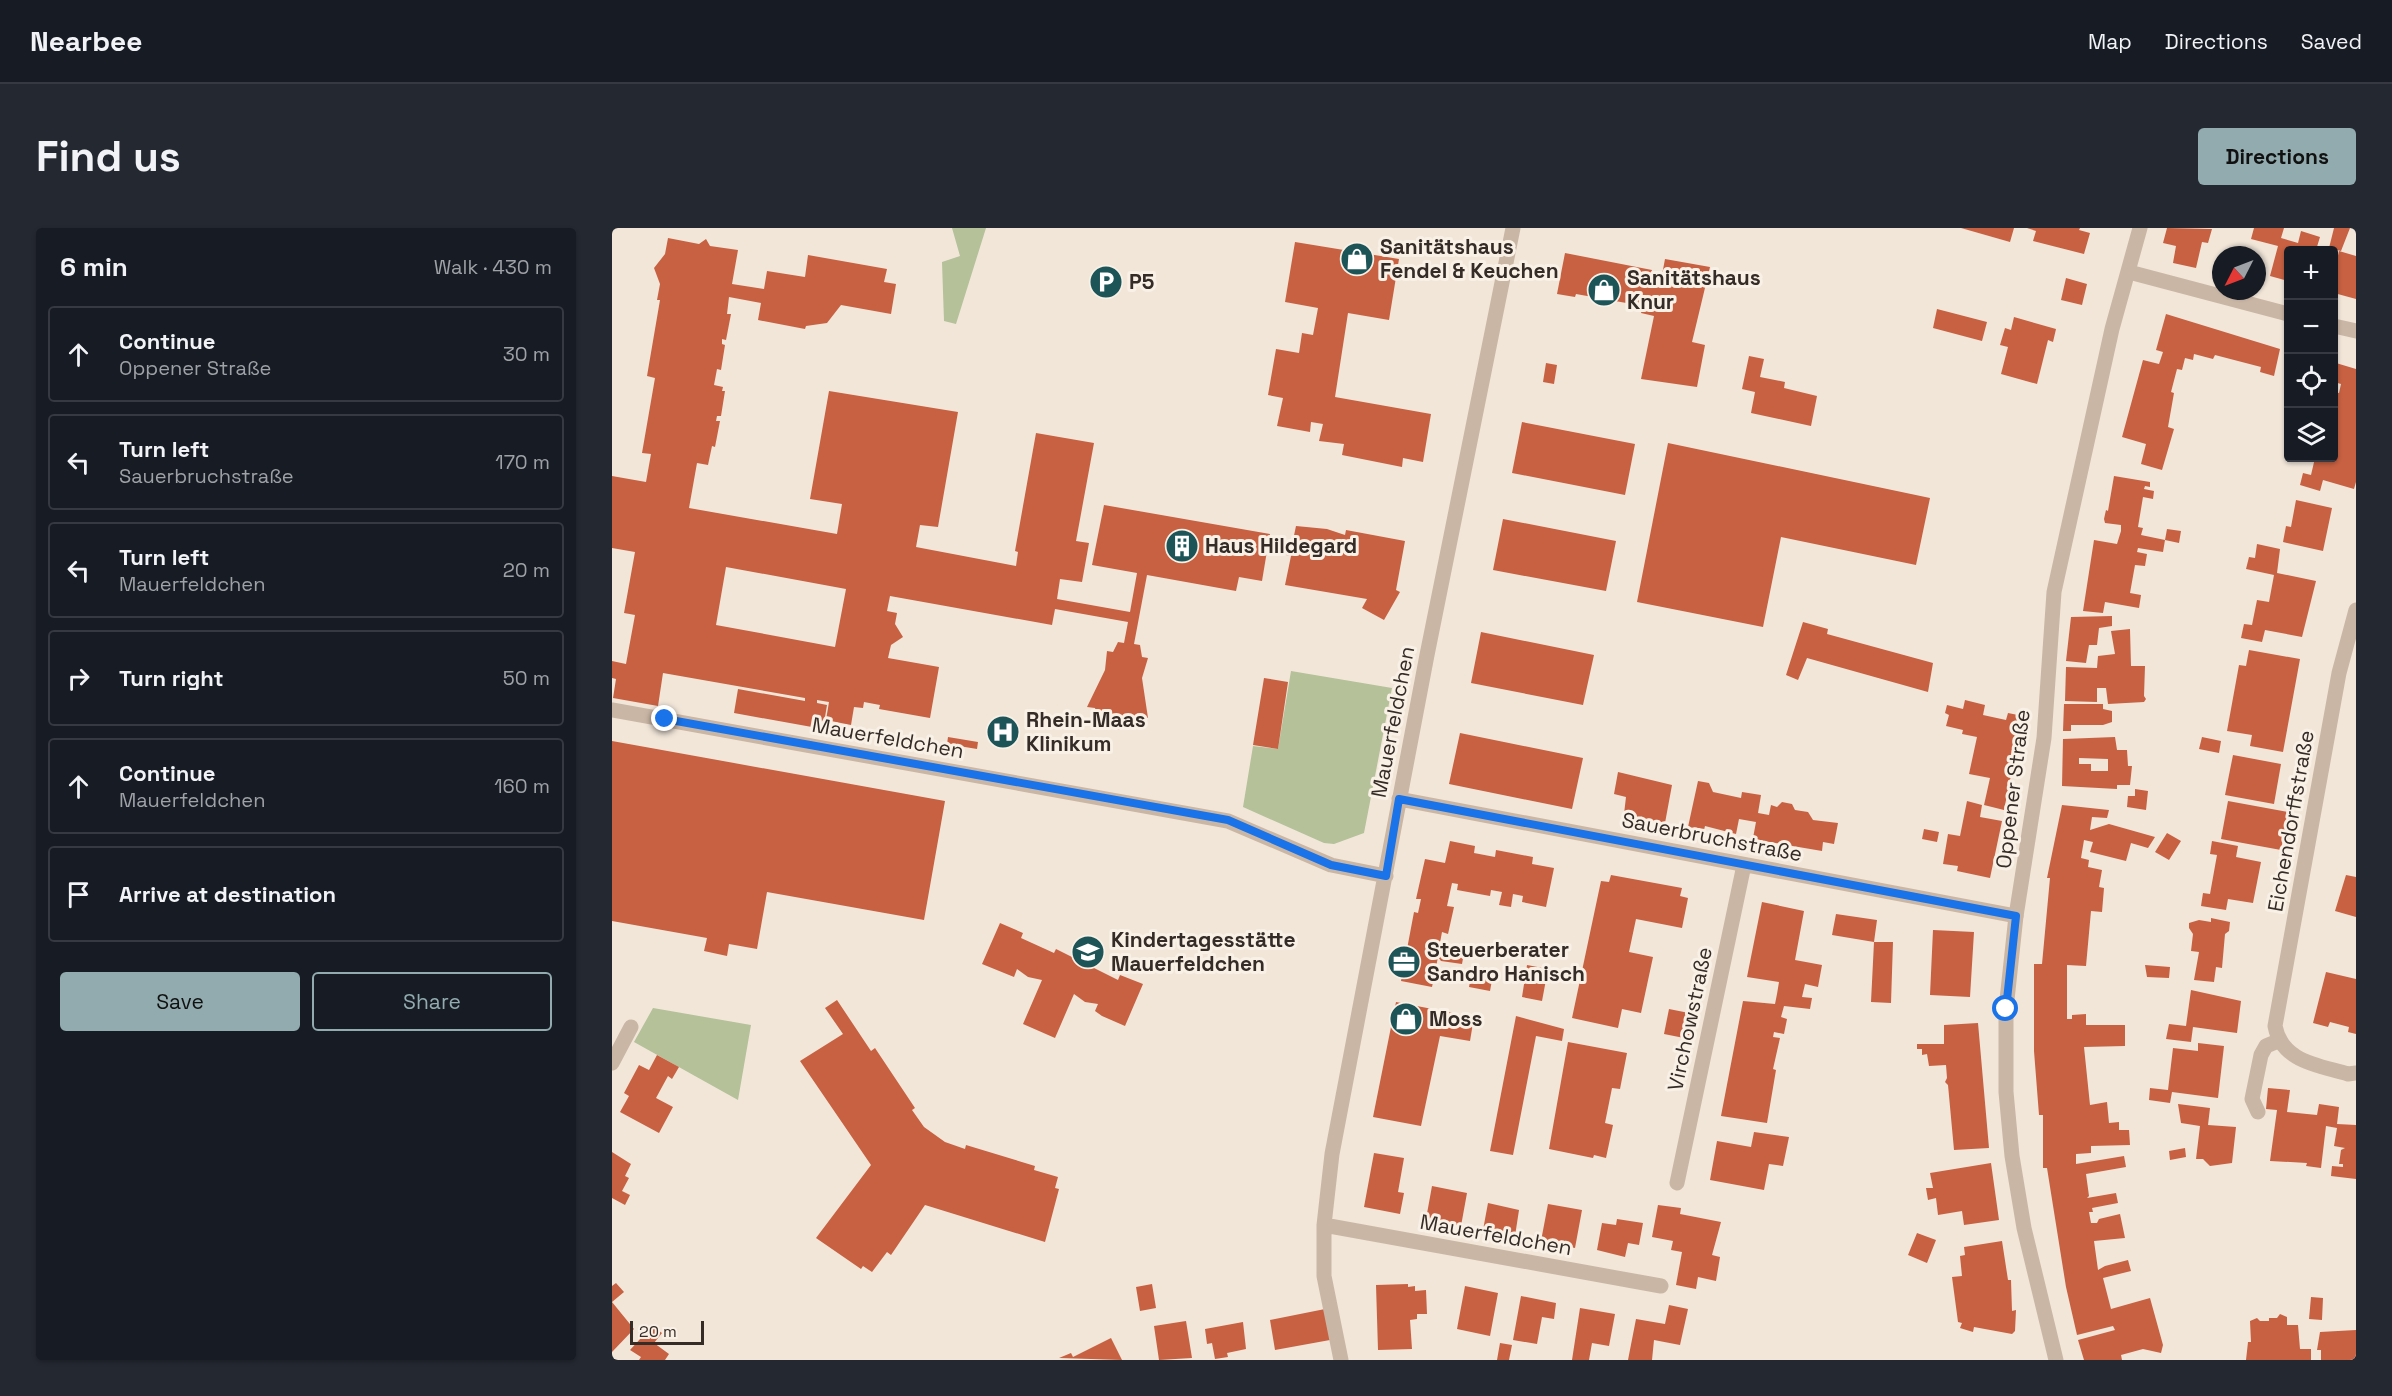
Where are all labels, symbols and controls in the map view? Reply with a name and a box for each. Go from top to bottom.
text: Nearbee [30,23,142,59]
text: Map [2088,28,2132,55]
text: Directions [2165,28,2268,55]
text: Saved [2301,28,2362,55]
button: Directions [2198,128,2356,185]
text: Find us [36,130,181,183]
place label: Sanitätshaus Fendel & Keuchen [1380,233,1559,284]
shop icon: Sanitätshaus Fendel & Keuchen [1339,241,1375,277]
north arrow [2212,246,2266,300]
map controls [2284,246,2338,462]
button: + [2284,246,2338,300]
text: 6 min [60,250,128,284]
text: Walk · 430 m [434,254,552,280]
parking icon: P5 [1088,264,1124,300]
place label: Sanitätshaus Knur [1627,264,1761,315]
place label: P5 [1129,268,1154,295]
shop icon: Sanitätshaus Knur [1586,272,1622,308]
button: − [2284,300,2338,354]
text: Continue [119,327,215,355]
icon: ahead [62,338,95,371]
text: 30 m [503,341,550,367]
button: locate [2284,354,2338,408]
text: Oppener Straße [119,355,271,381]
button: layers [2284,408,2338,462]
text: Turn left [119,435,209,463]
icon: left [62,446,95,479]
text: 170 m [495,449,550,475]
text: Sauerbruchstraße [119,463,294,489]
building icon: Haus Hildegard [1164,528,1200,564]
place label: Haus Hildegard [1205,532,1357,559]
text: Turn left [119,543,209,571]
icon: left [62,554,95,587]
text: 20 m [503,557,550,583]
text: Mauerfeldchen [119,571,265,597]
street label: Mauerfeldchen [1365,644,1420,800]
icon: right [62,662,95,695]
text: Turn right [119,664,224,692]
text: 50 m [503,665,550,691]
route end [651,705,677,731]
place label: Rhein-Maas Klinikum [1026,706,1146,757]
street label: Oppener Straße [1989,708,2036,870]
street label: Mauerfeldchen [810,711,966,764]
hospital icon: Rhein-Maas Klinikum [985,714,1021,750]
street label: Eichendorffstraße [2261,728,2320,914]
text: Continue [119,759,215,787]
icon: ahead [62,770,95,803]
text: 160 m [494,773,550,799]
text: Mauerfeldchen [119,787,265,813]
street label: Sauerbruchstraße [1620,806,1805,867]
icon: arrive [62,878,95,911]
text: Arrive at destination [119,880,336,908]
place label: Kindertagesstätte Mauerfeldchen [1111,926,1296,977]
school or university icon: Kindertagesstätte Mauerfeldchen [1070,934,1106,970]
place label: Steuerberater Sandro Hanisch [1427,936,1585,987]
office icon: Steuerberater Sandro Hanisch [1386,944,1422,980]
street label: Virchowstraße [1661,945,1718,1093]
button: Save [60,972,300,1031]
button: Share [312,972,552,1031]
route start [1992,995,2018,1021]
shop icon: Moss [1388,1001,1424,1037]
place label: Moss [1429,1005,1482,1032]
street label: Mauerfeldchen [1418,1208,1574,1261]
scale bar [630,1318,704,1346]
text: 20 m [639,1321,677,1342]

